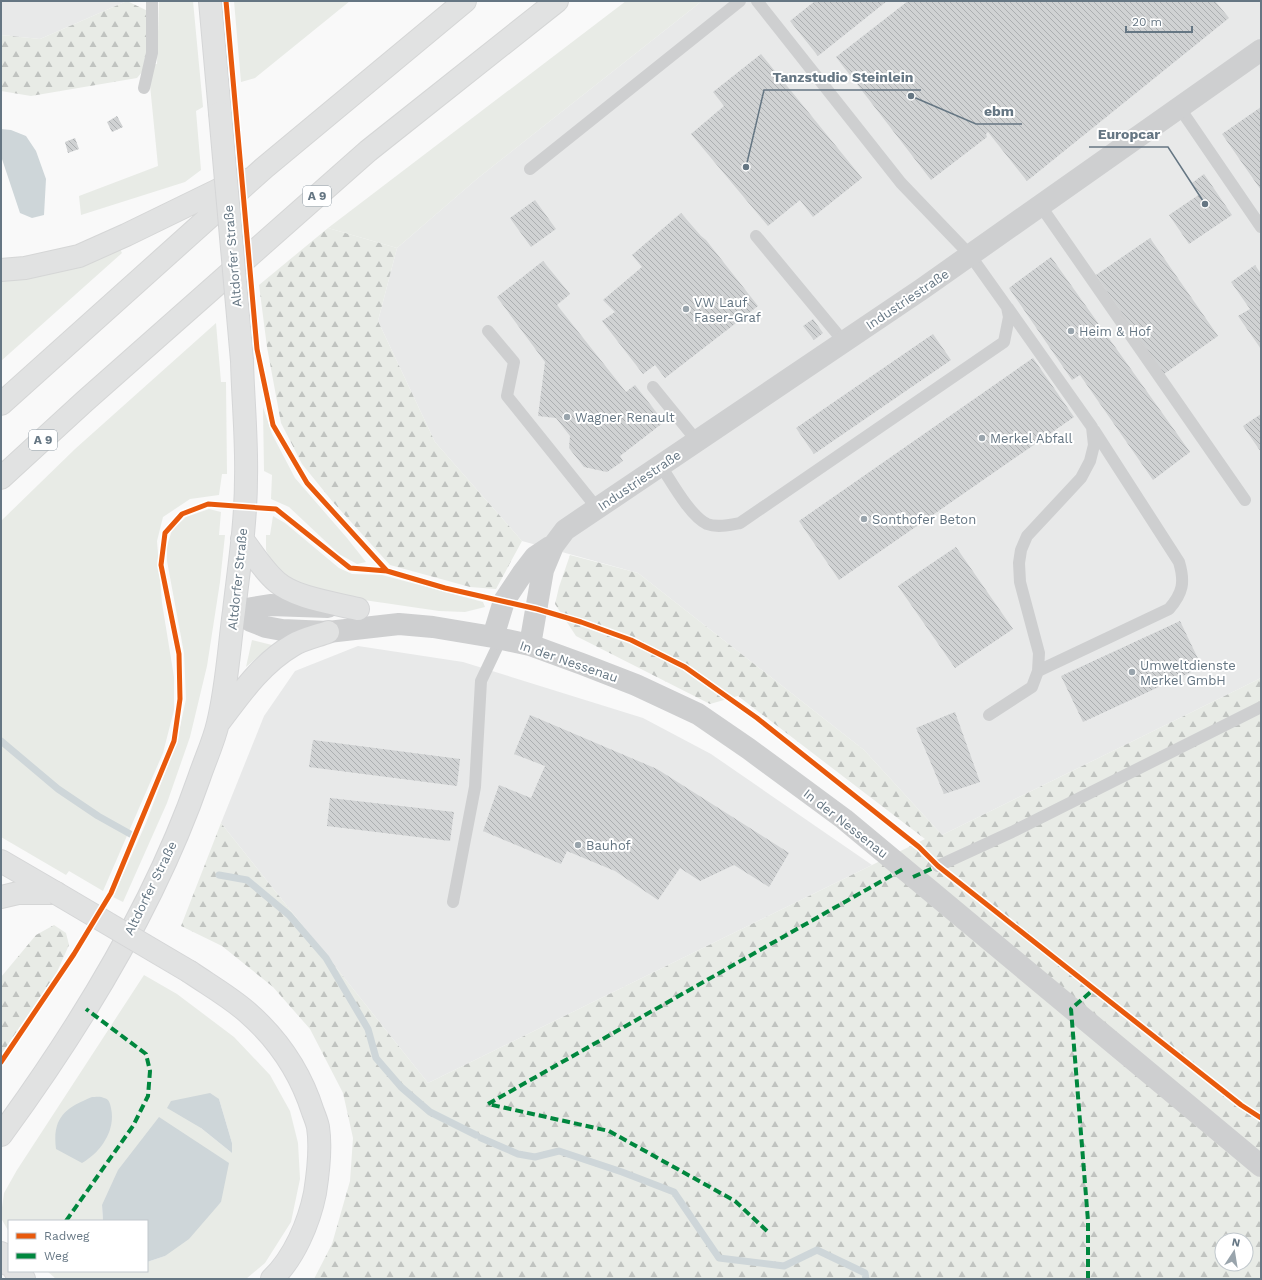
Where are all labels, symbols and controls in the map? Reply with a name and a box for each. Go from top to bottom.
scale bar [1126,8,1192,34]
text: 20 m [1132,15,1162,29]
callout: Tanzstudio Steinlein [764,64,921,90]
text: Tanzstudio Steinlein [773,69,913,85]
callout: ebm [976,98,1022,124]
text: ebm [984,103,1014,119]
callout: Europcar [1089,121,1168,147]
text: Europcar [1098,126,1160,142]
road number: A 9 [303,186,331,206]
street label: Altdorfer Straße [221,204,244,308]
street label: Industriestraße [863,266,952,333]
place label: VW Lauf Faser-Graf [694,295,761,325]
marker: VW Lauf Faser-Graf [681,304,691,314]
place label: Heim & Hof [1079,324,1151,339]
marker: Heim & Hof [1066,326,1076,336]
place label: Wagner Renault [575,410,675,425]
marker: Wagner Renault [562,412,572,422]
road number: A 9 [29,430,57,450]
place label: Merkel Abfall [990,431,1073,446]
marker: Merkel Abfall [977,433,987,443]
street label: Industriestraße [595,447,684,514]
place label: Sonthofer Beton [872,512,976,527]
marker: Sonthofer Beton [859,514,869,524]
street label: Altdorfer Straße [225,527,250,631]
street label: In der Nessenau [518,638,620,685]
place label: Umweltdienste Merkel GmbH [1140,658,1236,688]
marker: Umweltdienste Merkel GmbH [1127,667,1137,677]
street label: In der Nessenau [801,786,891,861]
place label: Bauhof [586,838,631,853]
street label: Altdorfer Straße [121,839,180,938]
marker: Bauhof [573,840,583,850]
legend [8,1220,148,1272]
text: Radweg [44,1229,90,1243]
north arrow [1214,1232,1254,1272]
text: N [1231,1236,1241,1250]
text: Weg [44,1249,69,1263]

